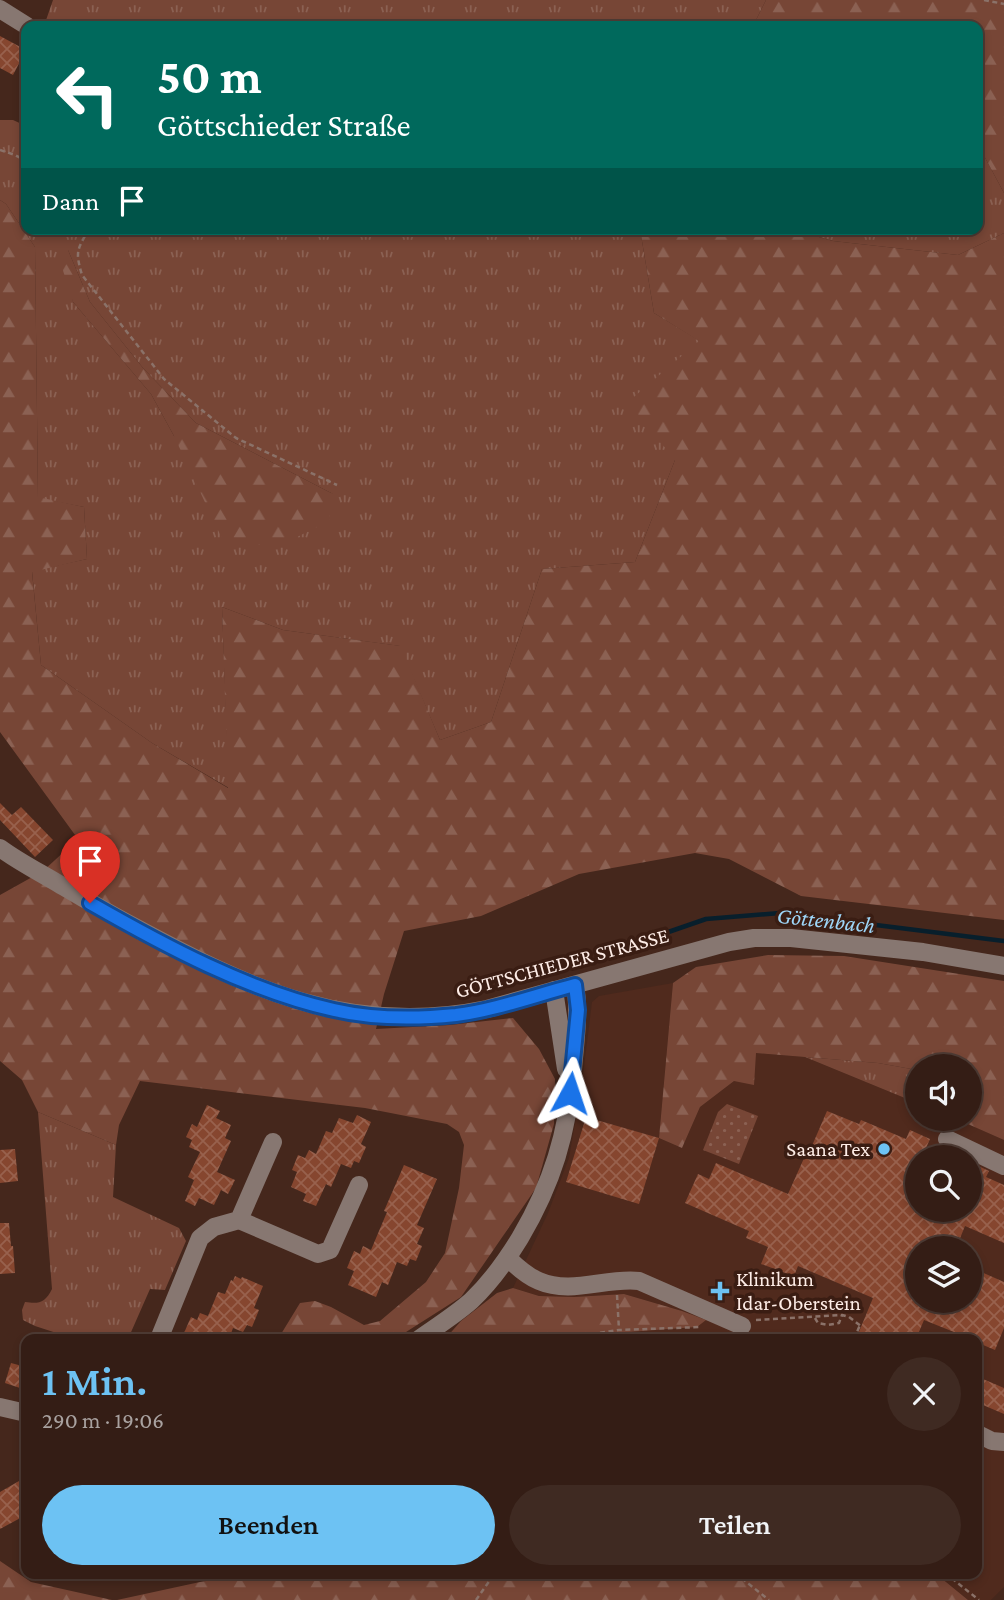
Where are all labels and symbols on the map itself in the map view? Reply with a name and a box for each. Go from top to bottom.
pin [60,831,120,903]
water label: Göttenbach [776,902,876,938]
street label: GÖTTSCHIEDER STRASSE [453,923,671,1003]
position arrow [533,1056,607,1130]
place label: Saana Tex [786,1137,870,1161]
marker: Saana Tex [876,1141,892,1157]
place label: Klinikum Idar-Oberstein [736,1267,861,1315]
marker: Klinikum Idar-Oberstein [710,1281,730,1301]

